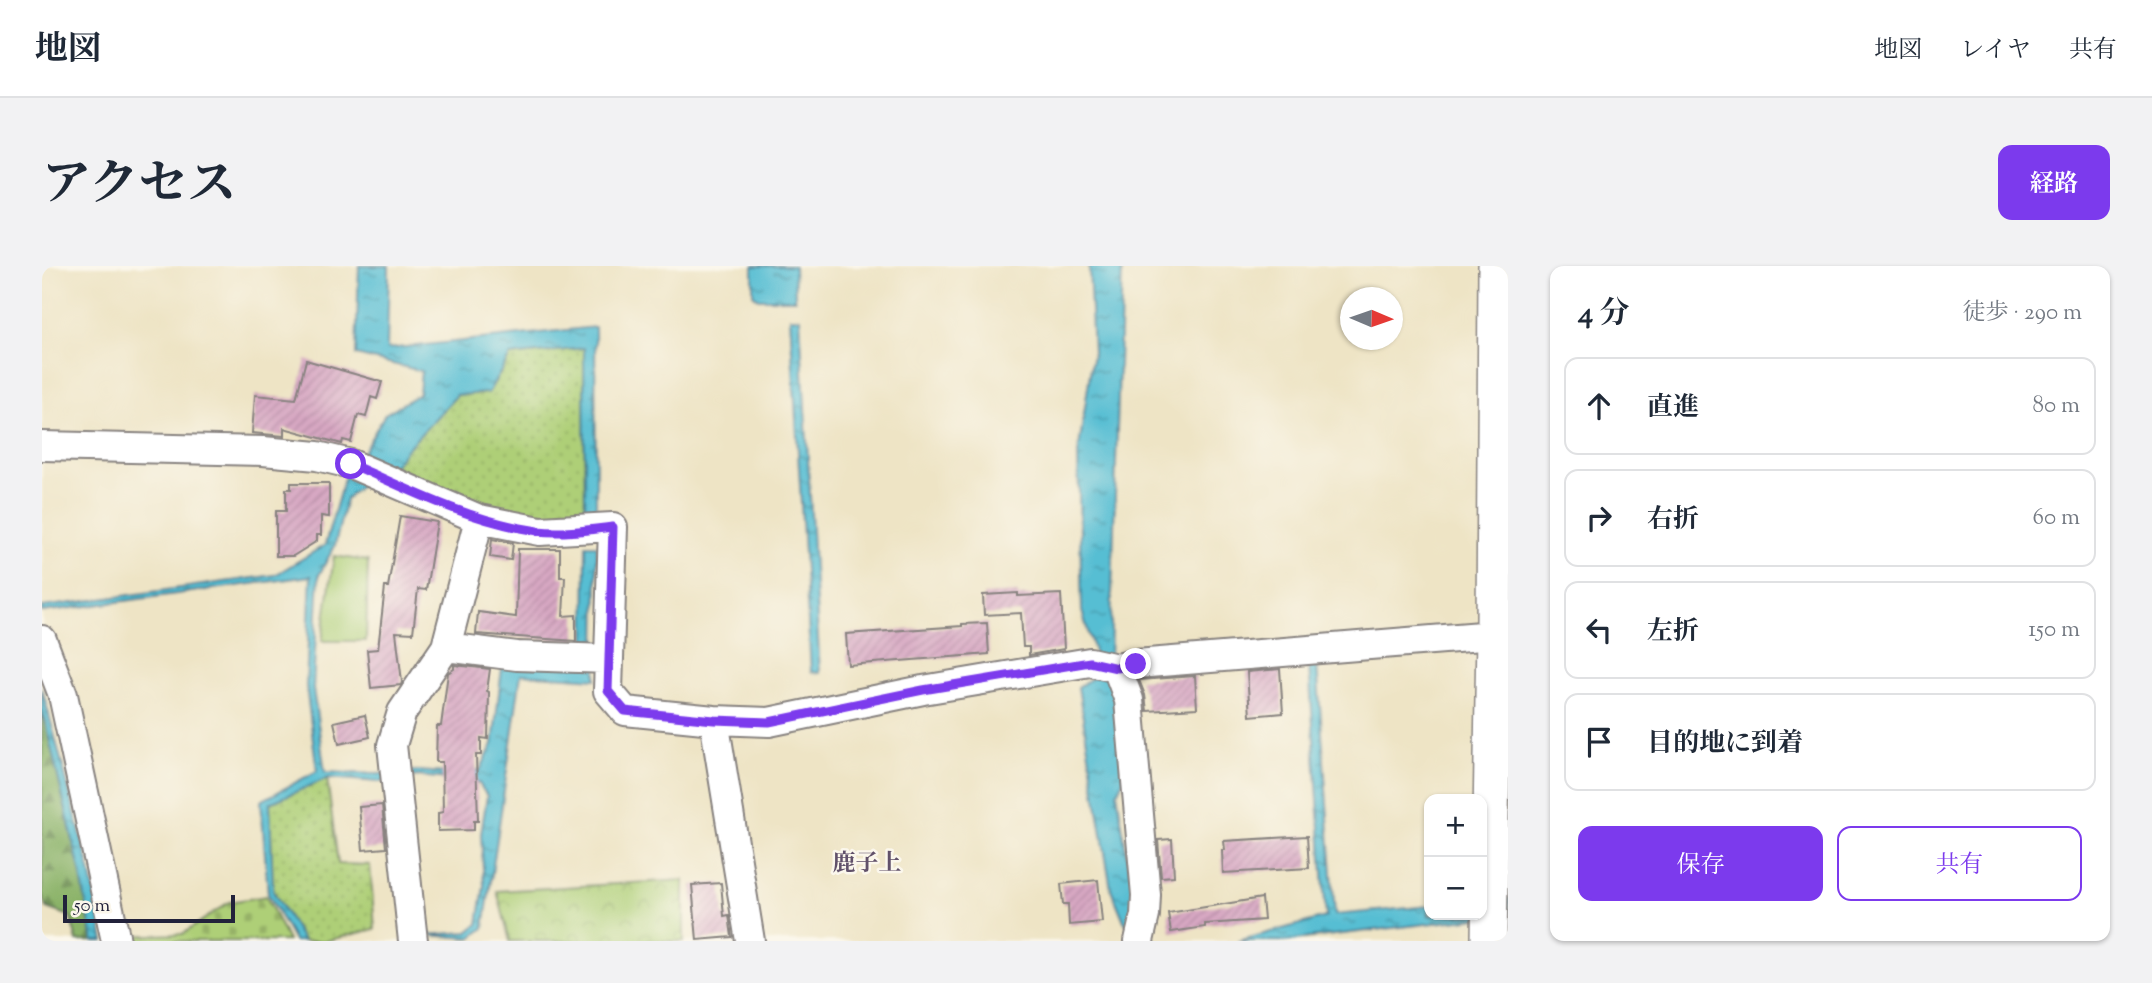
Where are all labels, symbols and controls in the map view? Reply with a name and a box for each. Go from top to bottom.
text: 地図 [35,27,101,75]
text: 地図 [1874,34,1922,68]
text: レイヤ [1960,34,2031,68]
text: 共有 [2069,34,2117,68]
button: 経路 [1998,145,2110,220]
text: アクセス [42,152,237,222]
north arrow [1340,287,1403,350]
text: 4 分 [1578,293,1630,336]
text: 徒歩 · 290 m [1962,297,2082,330]
icon: ahead [1580,387,1618,425]
text: 直進 [1647,390,1699,427]
text: 80 m [2032,390,2080,423]
route start [335,448,366,479]
icon: right [1580,499,1618,537]
text: 右折 [1647,502,1699,539]
text: 60 m [2032,502,2080,535]
icon: left [1580,611,1618,649]
text: 左折 [1647,614,1699,651]
text: 150 m [2028,614,2080,647]
route end [1120,648,1151,679]
icon: arrive [1580,723,1618,761]
text: 目的地に到着 [1647,726,1803,763]
map controls [1424,794,1487,920]
button: + [1424,794,1487,857]
button: 保存 [1578,826,1823,901]
button: 共有 [1837,826,2082,901]
district label: 鹿子上 [833,848,902,881]
button: − [1424,857,1487,920]
scale bar [63,892,234,924]
text: 50 m [74,893,110,920]

